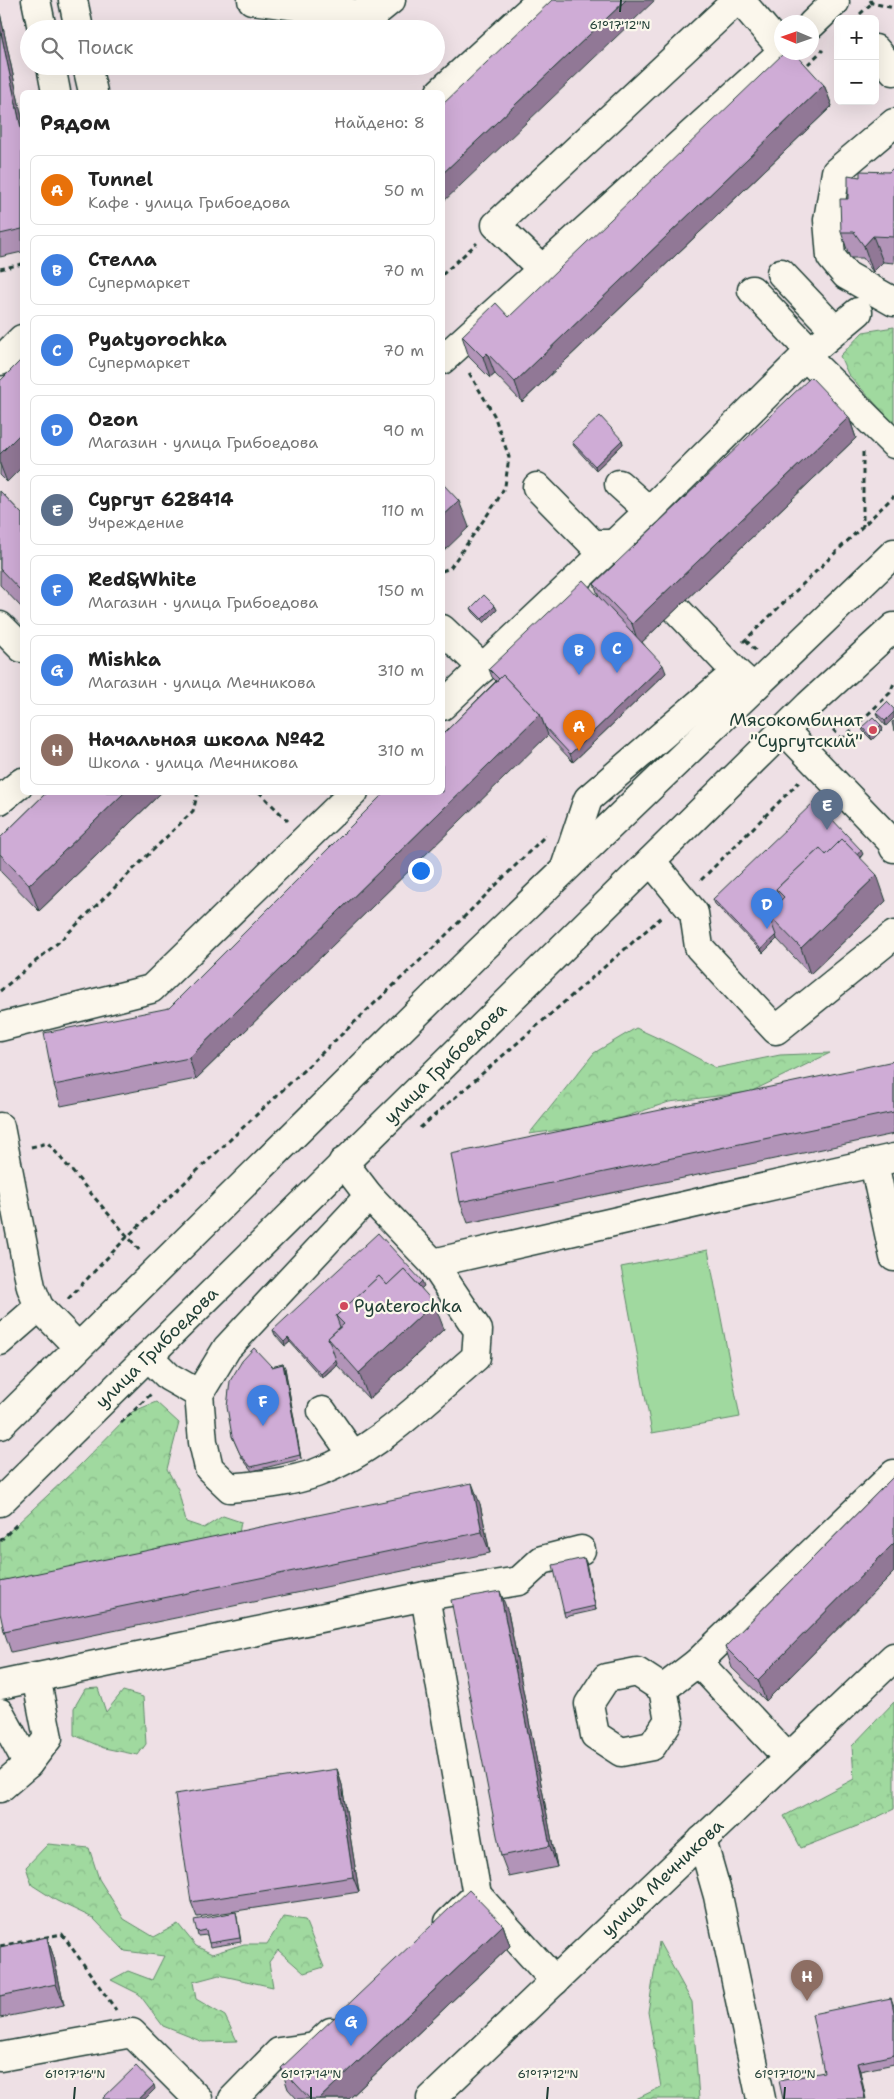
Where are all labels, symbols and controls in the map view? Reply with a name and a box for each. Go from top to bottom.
north arrow [774,15,819,60]
map controls [834,15,879,105]
button: + [834,15,879,60]
text: 61°17'12"N [590,17,650,33]
search box [20,20,445,75]
icon: search [38,34,66,62]
text: Поиск [78,35,133,60]
button: − [834,60,879,105]
text: Рядом [40,109,110,137]
text: Найдено: 8 [334,112,425,133]
text: Tunnel [88,167,153,192]
text: A [51,180,63,201]
text: 50 m [384,180,424,201]
text: Кафе · улица Грибоедова [88,192,290,213]
text: Стелла [88,247,157,272]
text: B [52,260,62,281]
text: 70 m [383,260,424,281]
text: Супермаркет [88,272,190,293]
text: Pyatyorochka [88,327,227,352]
text: C [52,340,62,361]
text: 70 m [383,340,424,361]
text: Супермаркет [88,352,190,373]
text: Ozon [88,407,138,432]
text: D [51,420,63,441]
text: 90 m [383,420,424,441]
text: Магазин · улица Грибоедова [88,432,318,453]
text: Сургут 628414 [88,487,233,512]
text: E [52,500,62,521]
text: 110 m [381,500,424,521]
text: Учреждение [88,512,184,533]
text: Red&White [88,567,197,592]
text: F [52,580,62,601]
text: 150 m [377,580,424,601]
text: Магазин · улица Грибоедова [88,592,318,613]
pin: C [601,632,633,673]
pin: B [563,634,595,675]
text: Mishka [88,647,161,672]
text: G [51,660,63,681]
text: 310 m [377,660,424,681]
text: Магазин · улица Мечникова [88,672,316,693]
place label: Мясокомбинат "Сургутский" [729,708,864,753]
pin: A [563,710,595,751]
marker: Мясокомбинат "Сургутский" [867,724,879,736]
text: Начальная школа №42 [88,727,325,752]
text: H [51,740,63,761]
text: 310 m [377,740,424,761]
text: Школа · улица Мечникова [88,752,298,773]
pin: E [811,789,843,830]
your location [408,858,434,884]
pin: D [751,888,783,929]
street label: улица Грибоедова [379,997,512,1129]
street label: улица Грибоедова [90,1282,223,1414]
place label: Pyaterochka [354,1294,462,1318]
marker: Pyaterochka [338,1300,350,1312]
pin: F [247,1385,279,1426]
street label: улица Мечникова [596,1814,729,1942]
pin: H [791,1960,823,2001]
pin: G [335,2005,367,2046]
text: 61°17'16"N [45,2066,105,2082]
text: 61°17'14"N [280,2066,342,2082]
text: 61°17'12"N [518,2066,578,2082]
text: 61°17'10"N [754,2066,816,2082]

